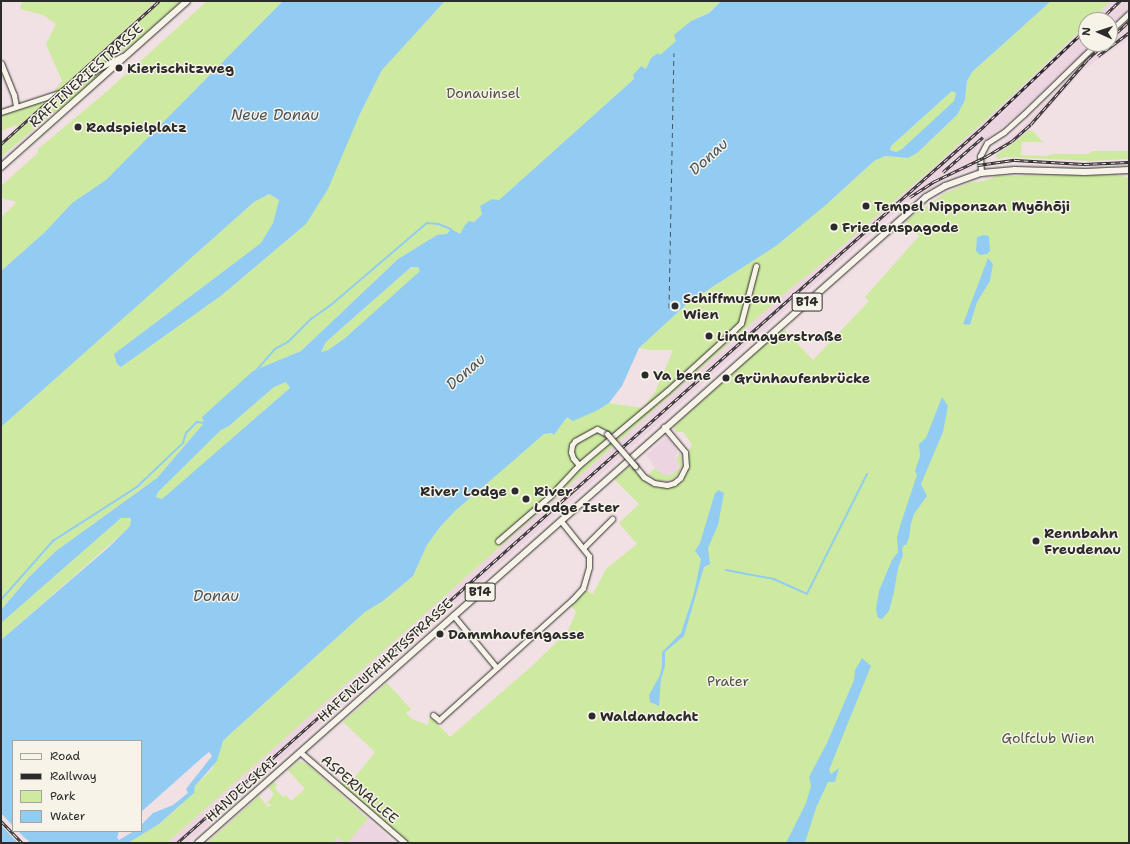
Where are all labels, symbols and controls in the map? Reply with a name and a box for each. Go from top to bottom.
north arrow [1078,12,1118,52]
street label: RAFFINERIESTRASSE [26,19,146,131]
text: N [1079,27,1094,36]
place label: Kierischitzweg [127,60,234,76]
marker: Kierischitzweg [114,63,124,73]
park label: Donauinsel [446,85,520,101]
water label: Neue Donau [231,107,319,125]
place label: Radspielplatz [86,119,187,135]
marker: Radspielplatz [73,122,83,132]
water label: Donau [686,135,732,179]
place label: Tempel Nipponzan Myōhōji [874,198,1070,214]
marker: Tempel Nipponzan Myōhōji [861,201,871,211]
place label: Friedenspagode [842,219,959,235]
marker: Friedenspagode [829,222,839,232]
place label: Schiffmuseum Wien [683,290,781,322]
road number: B14 [791,291,823,313]
marker: Schiffmuseum Wien [670,301,680,311]
place label: Lindmayerstraße [717,328,842,344]
marker: Lindmayerstraße [704,331,714,341]
water label: Donau [443,350,489,394]
place label: Va bene [653,367,711,383]
marker: Va bene [640,370,650,380]
place label: Grünhaufenbrücke [734,370,870,386]
marker: Grünhaufenbrücke [721,373,731,383]
place label: River Lodge [420,483,507,499]
place label: River Lodge Ister [534,483,620,516]
marker: River Lodge [510,486,520,496]
marker: River Lodge Ister [521,494,531,504]
place label: Rennbahn Freudenau [1044,525,1121,558]
marker: Rennbahn Freudenau [1031,536,1041,546]
road number: B14 [464,581,496,603]
water label: Donau [193,588,239,606]
street label: HAFENZUFAHRTSSTRASSE [314,595,456,725]
place label: Dammhaufengasse [448,626,585,642]
marker: Dammhaufengasse [435,629,445,639]
park label: Prater [707,673,749,689]
place label: Waldandacht [600,708,698,724]
marker: Waldandacht [587,711,597,721]
park label: Golfclub Wien [1001,730,1095,746]
legend [12,740,142,832]
text: Road [50,748,80,764]
street label: ASPERNALLEE [318,751,402,827]
street label: HANDELSKAI [202,753,280,825]
text: Railway [50,768,97,784]
text: Park [50,788,76,804]
text: Water [50,808,85,824]

